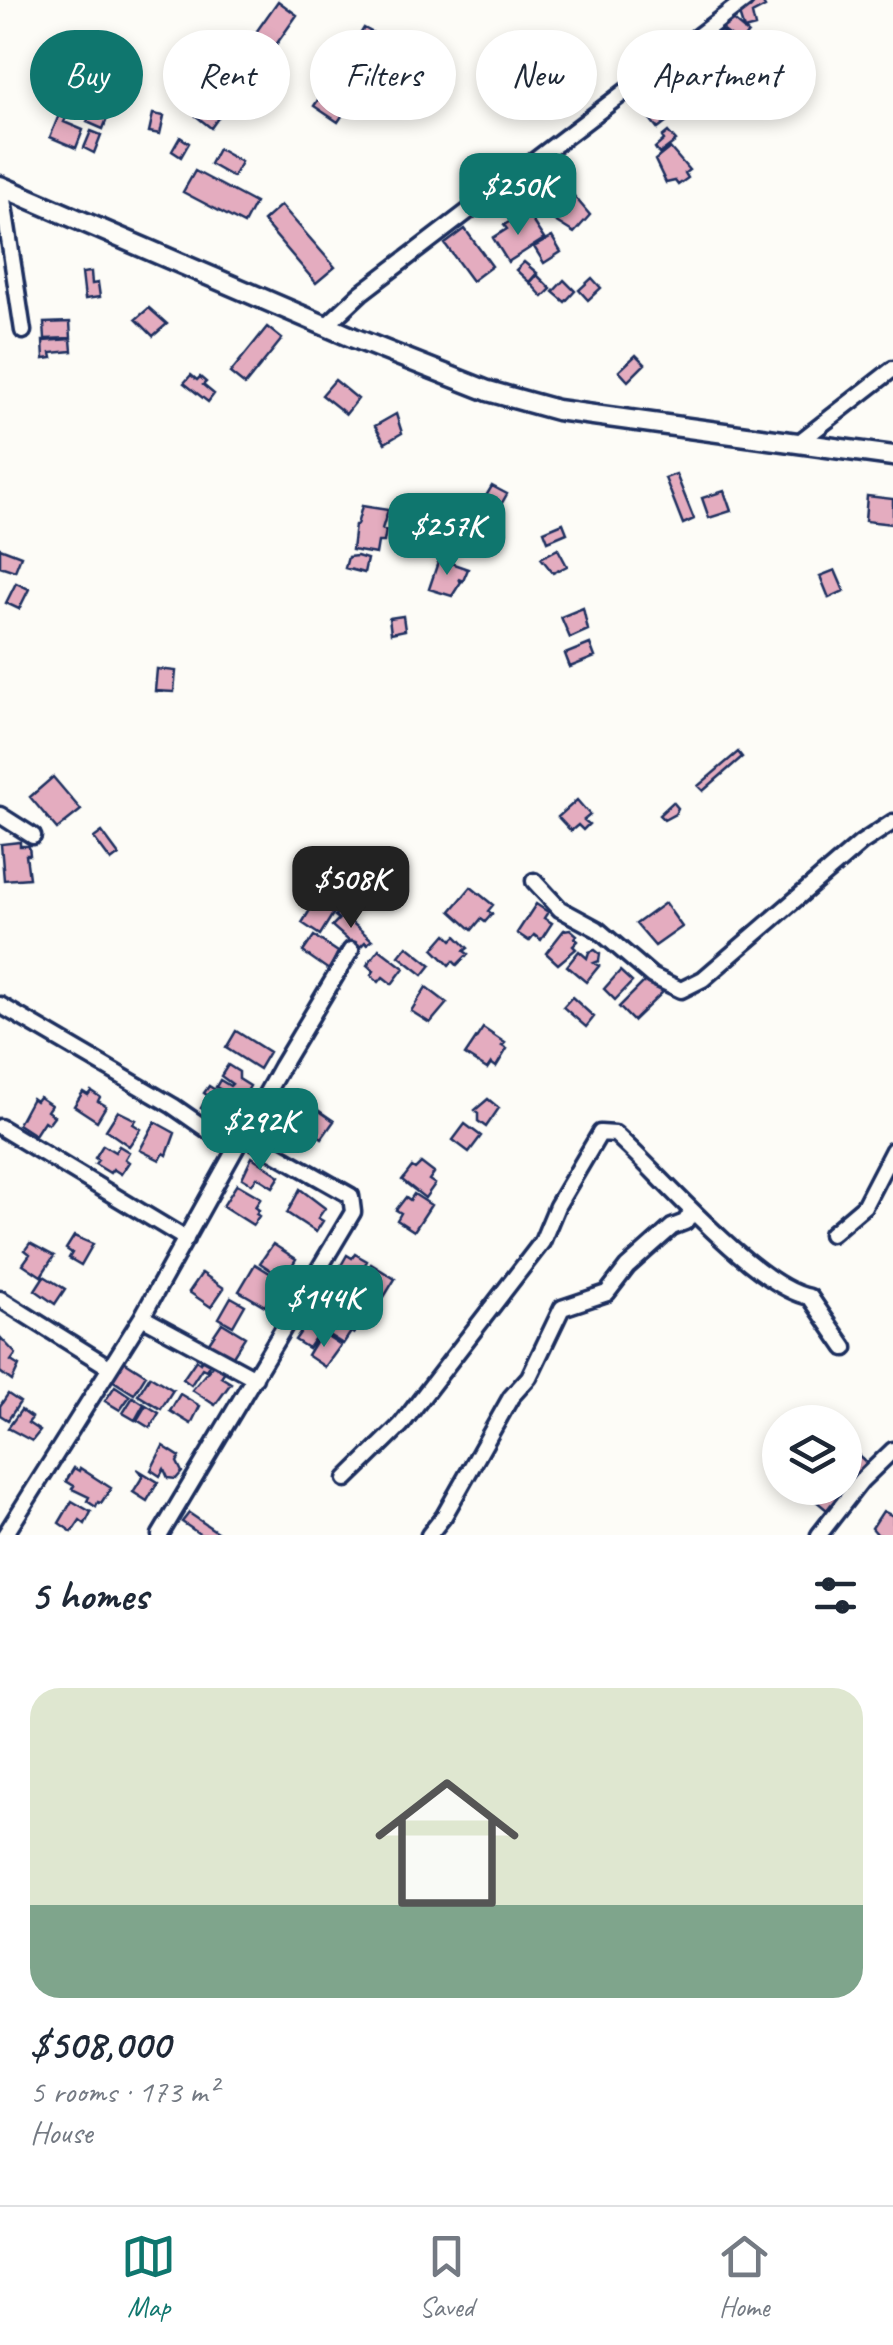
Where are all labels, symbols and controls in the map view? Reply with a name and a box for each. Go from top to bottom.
chip: Buy [30,30,143,120]
chip: Rent [163,30,290,120]
chip: Filters [310,30,456,120]
chip: New [476,30,597,120]
chip: Apartment [617,30,816,120]
pin: $250K [448,153,588,238]
text: $250K [481,165,555,206]
pin: $257K [377,493,517,578]
text: $257K [410,505,484,546]
pin: $508K [281,846,421,931]
text: $508K [314,858,388,899]
pin: $292K [190,1088,330,1173]
text: $292K [223,1100,297,1141]
pin: $144K [254,1265,394,1350]
text: $144K [287,1277,361,1318]
map controls [762,1405,862,1505]
button: layers [762,1405,862,1505]
icon: filters [808,1568,863,1623]
text: 5 homes [30,1569,148,1622]
icon: home [357,1753,537,1933]
text: $508,000 [30,2018,170,2071]
text: 5 rooms · 173 m² [30,2071,217,2112]
text: House [30,2112,92,2153]
tab: Map [121,2229,176,2324]
tab: Saved [419,2229,474,2324]
tab: Home [717,2229,772,2324]

